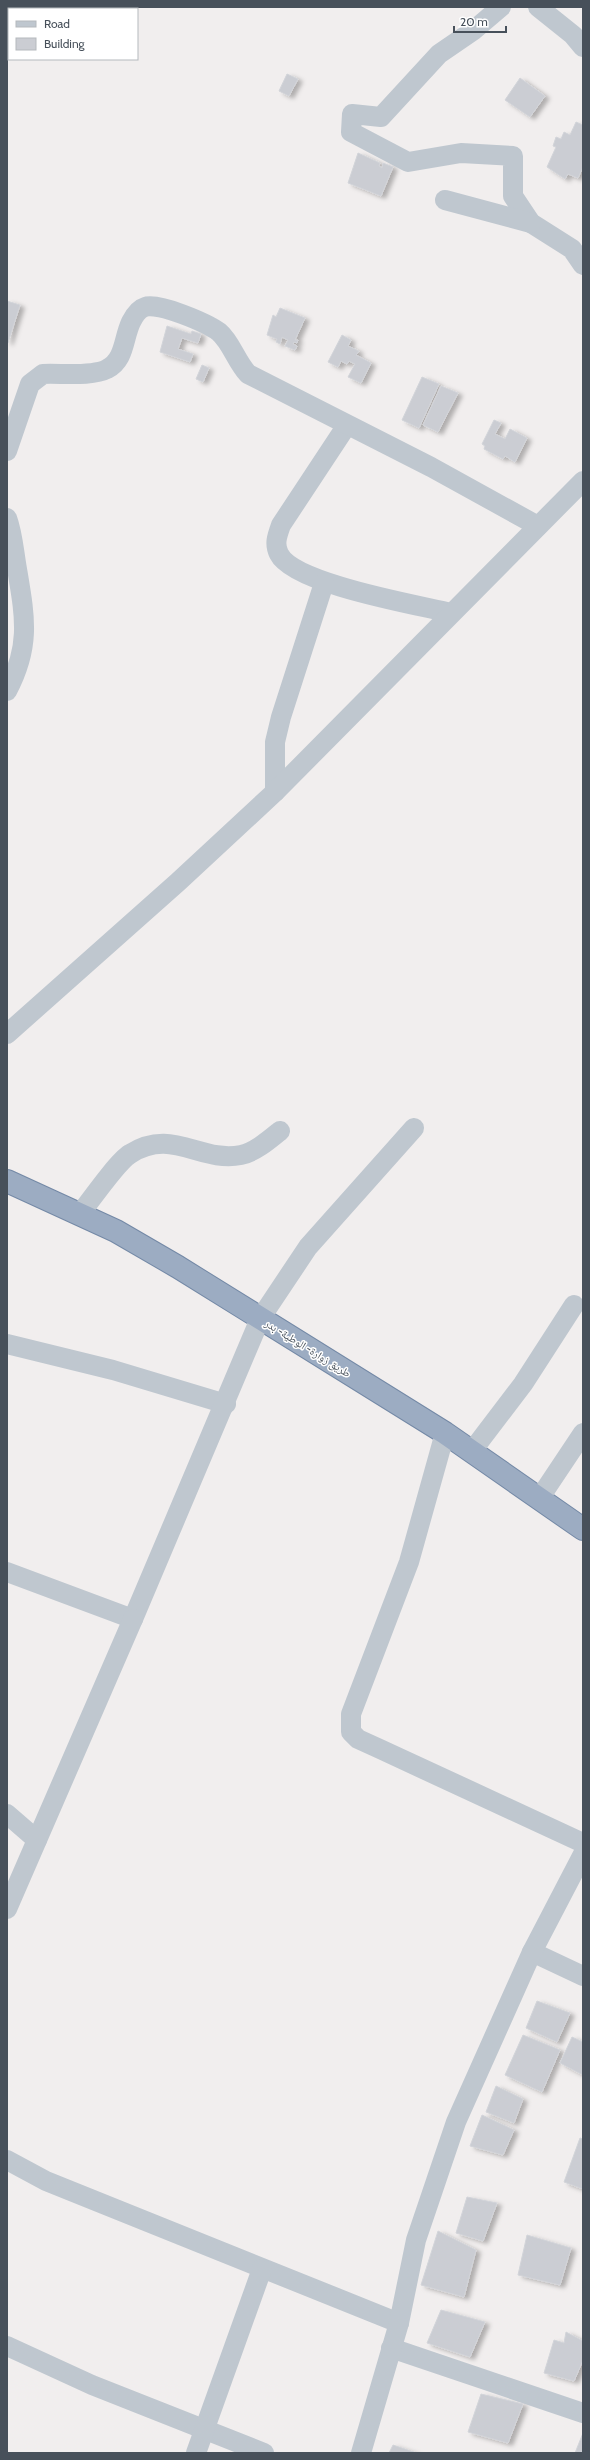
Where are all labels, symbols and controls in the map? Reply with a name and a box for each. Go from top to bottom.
legend [8,8,138,60]
scale bar [454,8,506,34]
text: 20 m [460,14,488,29]
text: Road [44,16,70,31]
text: Building [44,36,86,51]
street label: طريق زوارة- الوطية- بدر [262,1315,354,1380]

